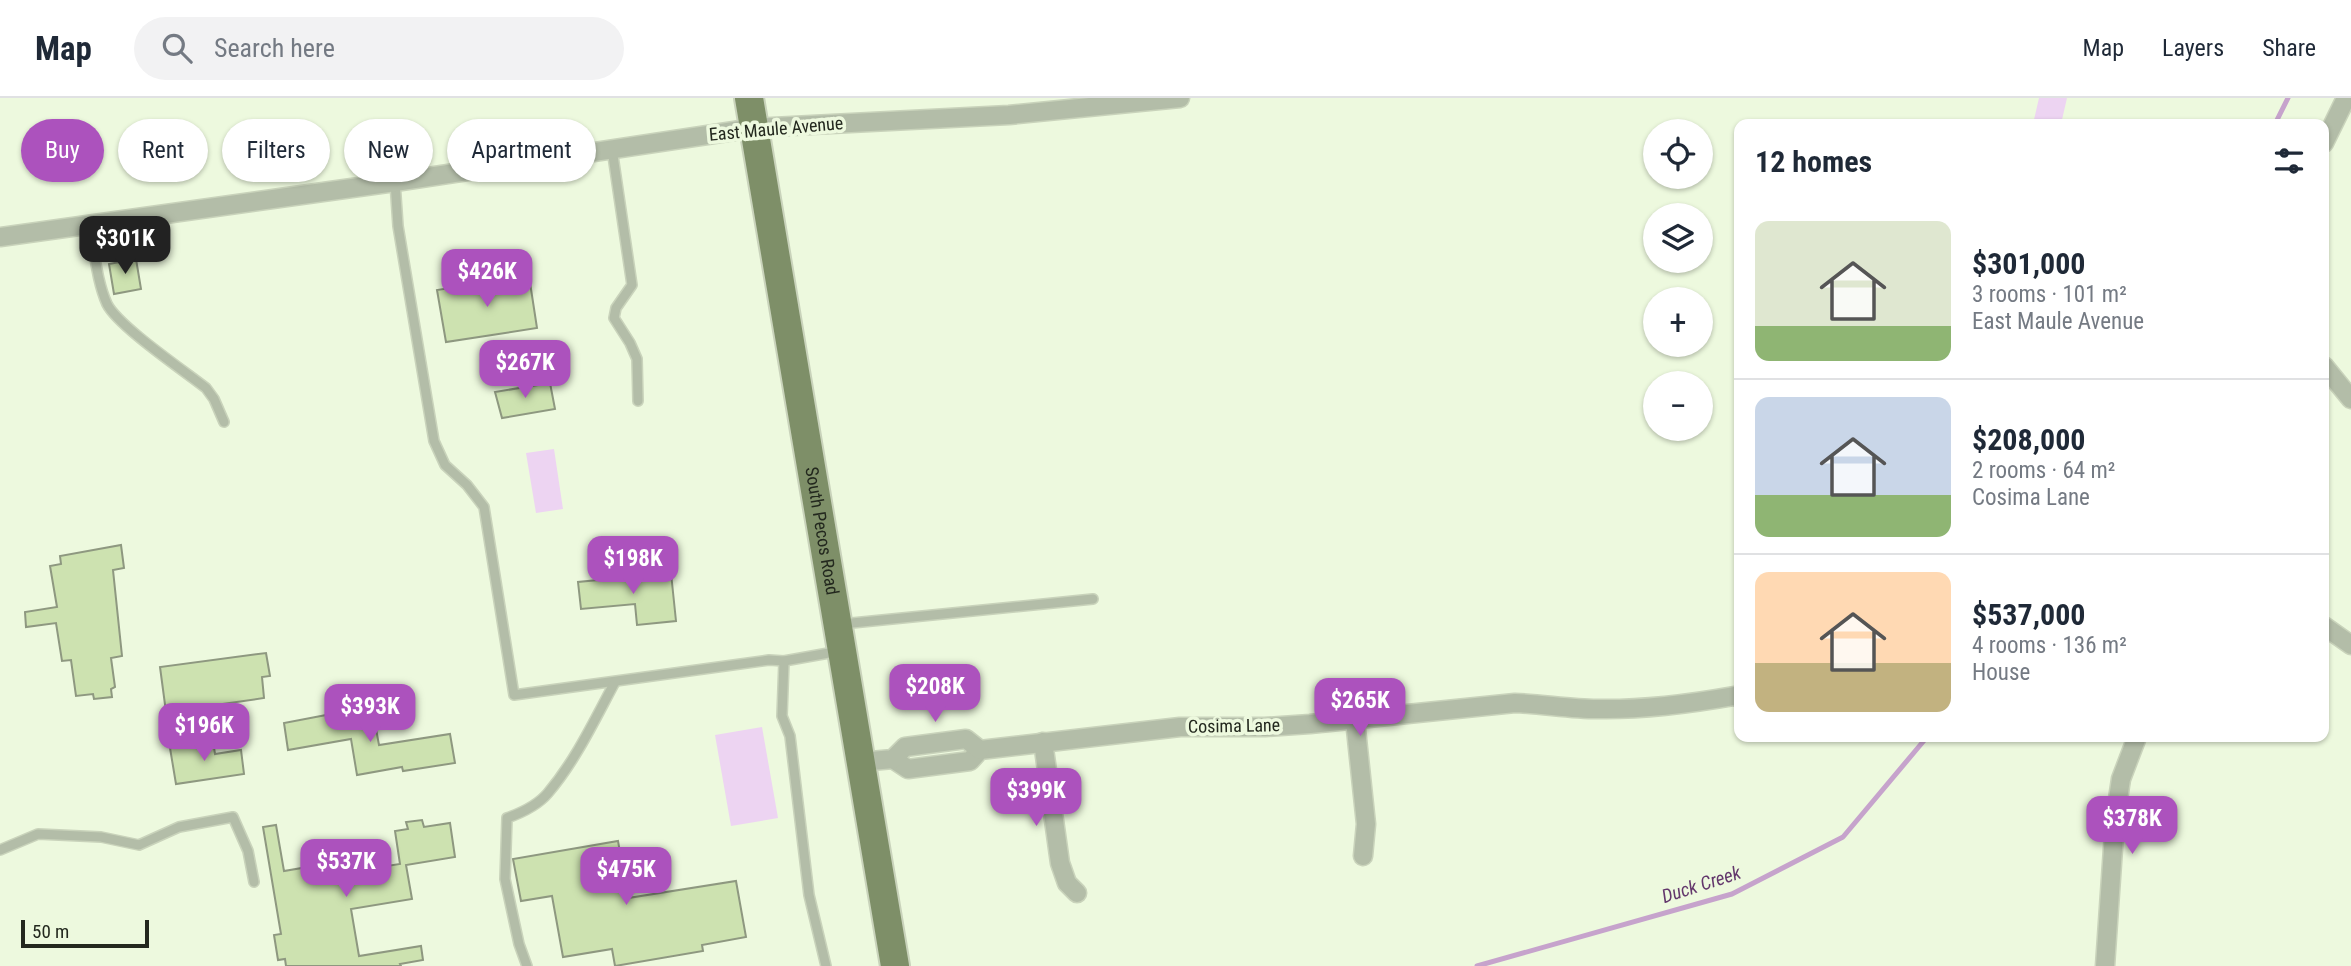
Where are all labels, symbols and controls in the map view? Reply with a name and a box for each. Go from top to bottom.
search box [134,17,624,80]
text: Map [35,29,92,68]
icon: search [158,29,196,67]
text: Search here [214,33,335,63]
text: Map [2083,34,2124,62]
text: Layers [2162,34,2224,62]
text: Share [2262,34,2316,62]
street label: East Maule Avenue [708,112,844,145]
chip: Buy [21,119,104,182]
chip: Rent [118,119,208,182]
chip: Filters [222,119,330,182]
chip: New [344,119,433,182]
chip: Apartment [447,119,596,182]
map controls [1643,119,1713,441]
button: locate [1643,119,1713,189]
icon: filters [2270,142,2308,180]
text: 12 homes [1755,144,1872,179]
button: layers [1643,203,1713,273]
pin: $301K [76,216,174,276]
text: $301K [95,225,155,252]
text: $301,000 [1972,246,2085,281]
icon: home [1811,249,1895,333]
pin: $426K [438,250,536,309]
text: $426K [457,258,517,285]
text: 3 rooms · 101 m² [1972,281,2127,308]
button: + [1643,287,1713,357]
text: East Maule Avenue [1972,308,2144,335]
pin: $267K [476,341,574,400]
text: $267K [495,349,555,376]
button: − [1643,371,1713,441]
text: $208,000 [1972,422,2085,457]
icon: home [1811,425,1895,509]
text: 2 rooms · 64 m² [1972,457,2115,484]
street label: South Pecos Road [801,465,843,596]
text: Cosima Lane [1972,484,2090,511]
pin: $198K [584,536,682,596]
text: $198K [603,545,663,572]
text: $537,000 [1972,597,2085,632]
icon: home [1811,600,1895,684]
text: 4 rooms · 136 m² [1972,632,2127,659]
text: House [1972,659,2030,686]
pin: $208K [886,664,984,724]
text: $208K [905,673,965,700]
pin: $265K [1311,678,1409,738]
pin: $393K [321,684,419,744]
text: $265K [1330,687,1390,714]
text: $393K [340,693,400,720]
pin: $196K [155,704,253,763]
text: $196K [174,712,234,739]
street label: Cosima Lane [1188,714,1280,737]
pin: $399K [987,768,1085,828]
text: $399K [1006,777,1066,804]
pin: $378K [2083,796,2181,856]
text: $378K [2102,805,2162,832]
pin: $537K [297,840,395,899]
text: $537K [316,848,376,875]
pin: $475K [577,848,675,907]
text: $475K [596,856,656,883]
water label: Duck Creek [1659,861,1744,908]
scale bar [21,917,149,949]
text: 50 m [32,920,69,943]

